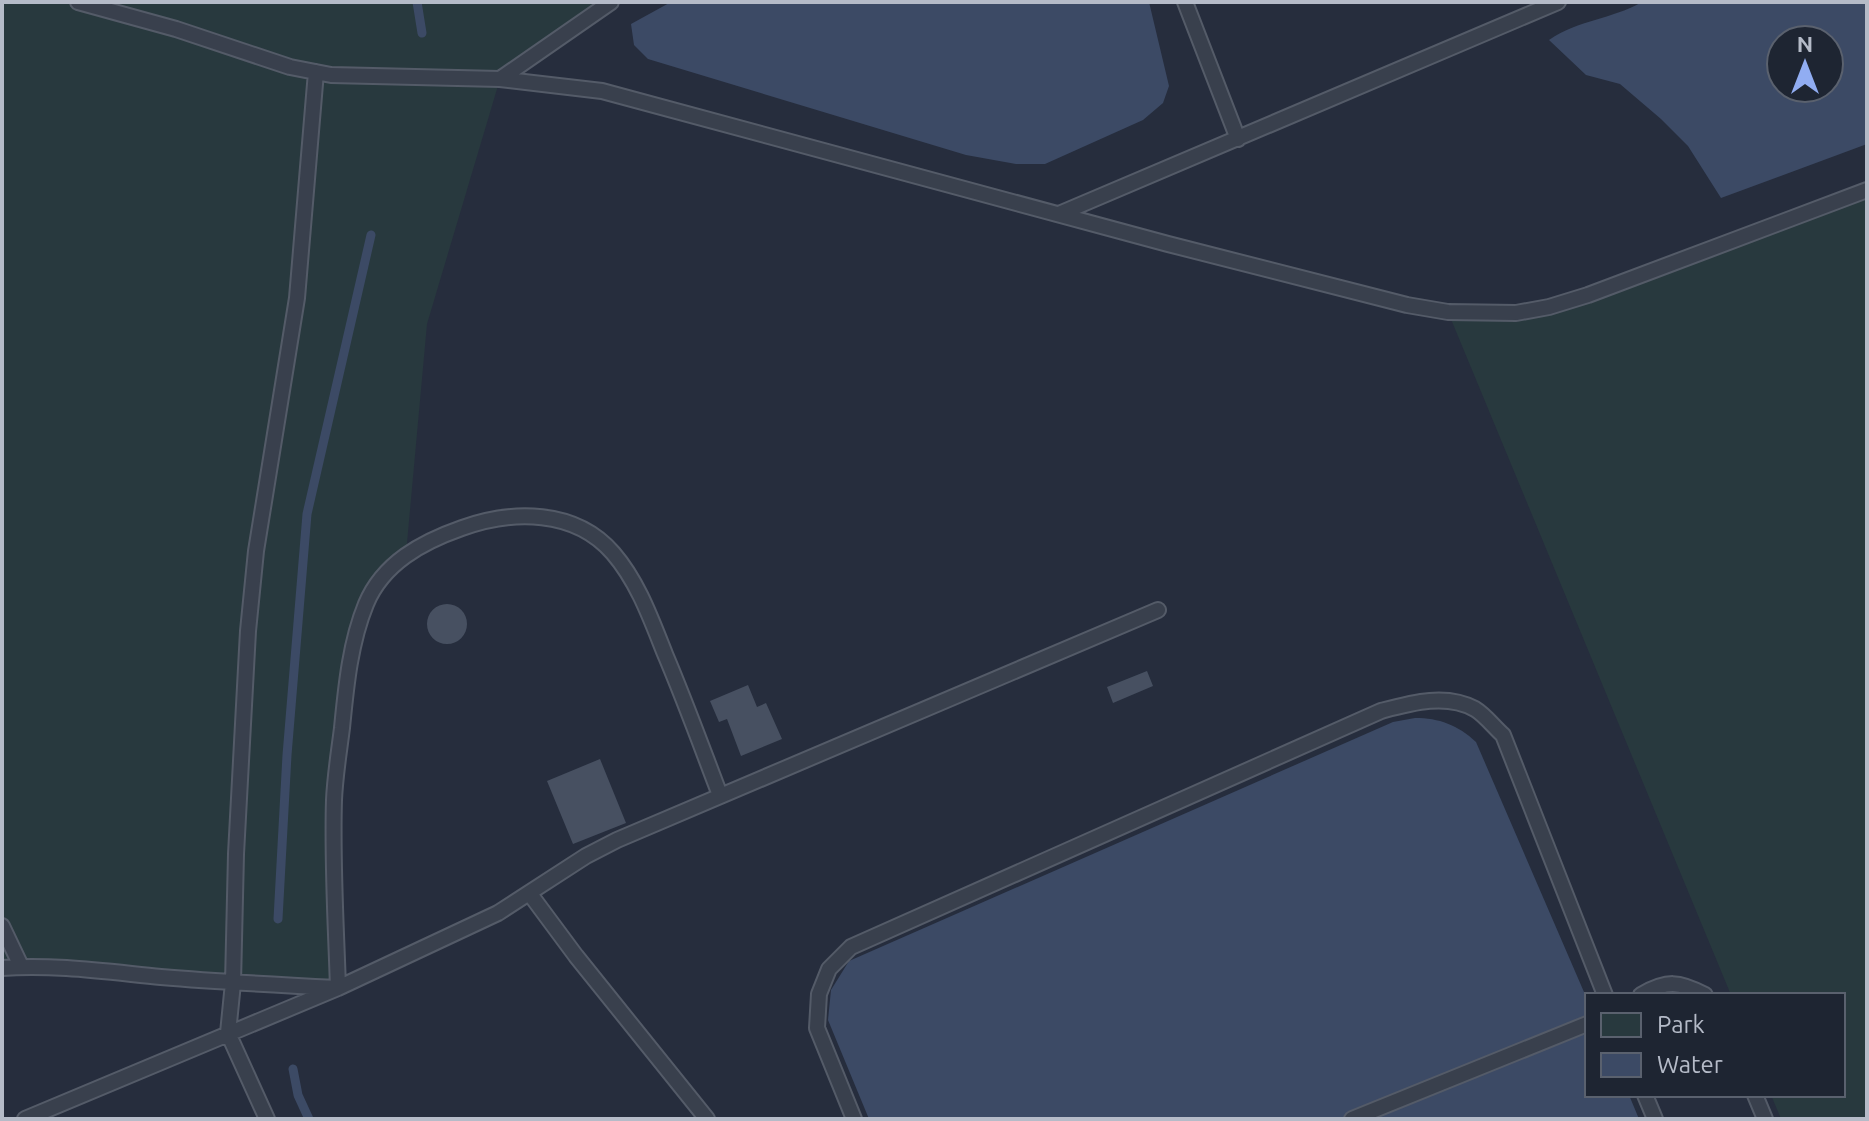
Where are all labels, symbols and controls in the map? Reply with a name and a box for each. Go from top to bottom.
north arrow [1765,24,1845,104]
text: N [1797,31,1813,56]
legend [1585,993,1845,1097]
text: Park [1657,1011,1705,1038]
text: Water [1657,1051,1723,1078]

